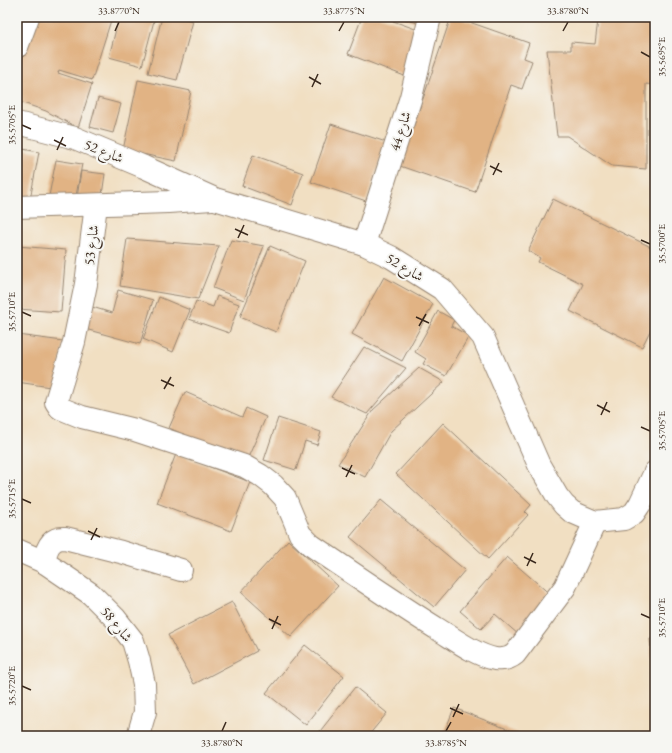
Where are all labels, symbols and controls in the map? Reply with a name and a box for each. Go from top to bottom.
text: 33.8770°N [98,4,140,17]
text: 33.8775°N [323,4,365,17]
text: 33.8780°N [547,4,589,17]
text: 35.5695°E [655,37,668,77]
text: 35.5705°E [5,105,18,145]
street label: شارع 44 [385,109,418,154]
street label: شارع 52 [81,135,126,170]
street label: شارع 53 [80,224,105,267]
text: 35.5700°E [655,224,668,264]
street label: شارع 52 [381,249,427,288]
text: 35.5710°E [5,292,18,332]
text: 35.5705°E [655,411,668,451]
text: 35.5715°E [5,479,18,519]
text: 35.5710°E [655,598,668,638]
street label: شارع 58 [95,603,137,647]
text: 35.5720°E [5,666,18,706]
text: 33.8780°N [201,736,243,749]
text: 33.8785°N [425,736,467,749]

